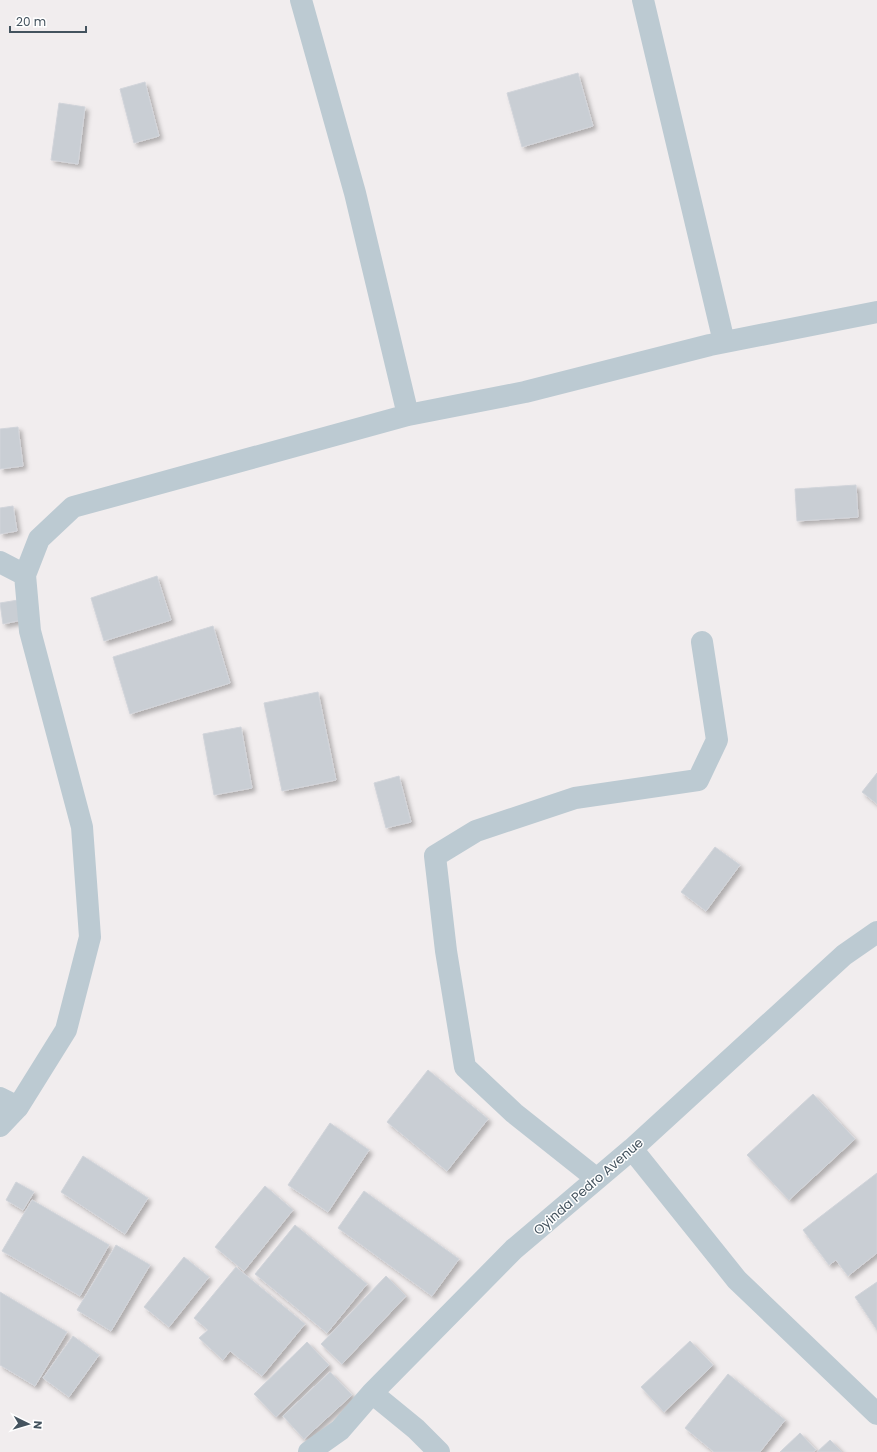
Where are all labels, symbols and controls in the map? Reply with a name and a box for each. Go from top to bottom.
scale bar [10,8,86,34]
text: 20 m [16,13,46,30]
street label: Oyinda Pedro Avenue [529,1133,647,1239]
north arrow [8,1404,48,1444]
text: N [30,1420,46,1430]

